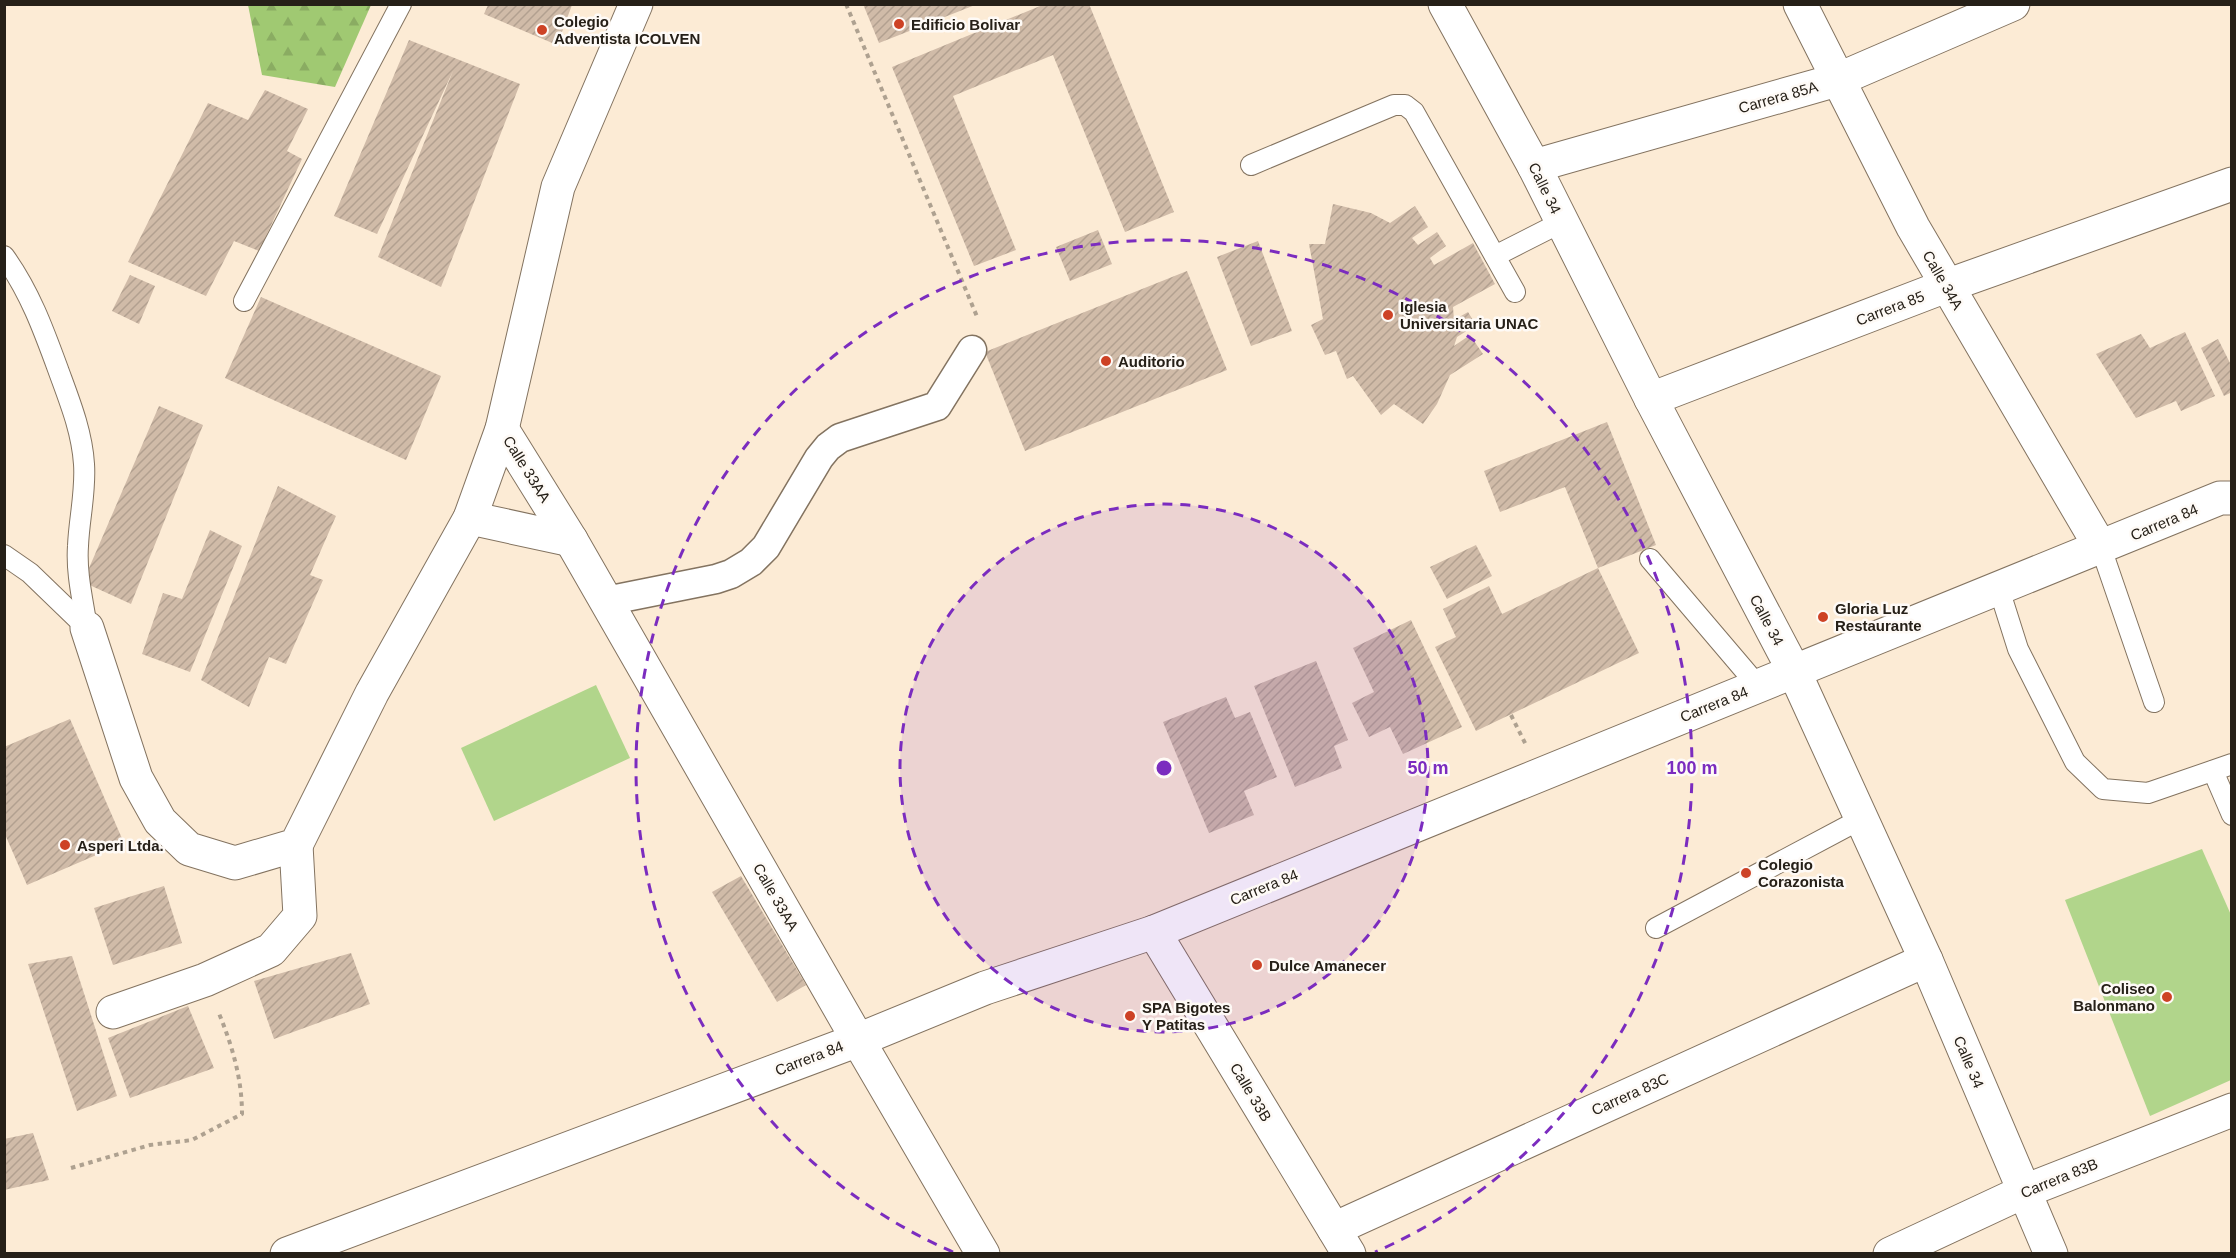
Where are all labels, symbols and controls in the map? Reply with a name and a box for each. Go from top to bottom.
place label: Colegio Adventista ICOLVEN [554,13,700,47]
place label: Edificio Bolivar [911,16,1020,33]
marker: Edificio Bolivar [892,17,906,31]
marker: Colegio Adventista ICOLVEN [535,23,549,37]
street label: Carrera 85A [1736,78,1820,116]
street label: Calle 34 [1525,160,1565,216]
street label: Calle 34A [1919,248,1967,312]
street label: Carrera 85 [1853,287,1927,329]
place label: Iglesia Universitaria UNAC [1400,298,1539,332]
marker: Iglesia Universitaria UNAC [1381,308,1395,322]
place label: Auditorio [1118,353,1185,370]
marker: Auditorio [1099,354,1113,368]
street label: Calle 33AA [500,433,554,505]
street label: Carrera 84 [2128,500,2200,544]
street label: Calle 34 [1747,592,1787,648]
place label: Gloria Luz Restaurante [1835,600,1922,634]
marker: Gloria Luz Restaurante [1816,610,1830,624]
street label: Carrera 84 [1678,683,1750,725]
centre of rings [1154,758,1174,778]
text: 50 m [1407,758,1449,778]
text: 100 m [1666,758,1718,778]
place label: Asperi Ltda. [77,837,164,854]
marker: Asperi Ltda. [58,838,72,852]
place label: Colegio Corazonista [1758,856,1845,890]
street label: Calle 33AA [750,860,802,934]
street label: Carrera 84 [1228,866,1300,908]
marker: Colegio Corazonista [1739,866,1753,880]
place label: Dulce Amanecer [1269,957,1386,974]
marker: Dulce Amanecer [1250,958,1264,972]
place label: Coliseo Balonmano [2073,980,2155,1014]
marker: Coliseo Balonmano [2160,990,2174,1004]
place label: SPA Bigotes Y Patitas [1142,999,1230,1033]
marker: SPA Bigotes Y Patitas [1123,1009,1137,1023]
street label: Calle 34 [1950,1033,1988,1091]
street label: Carrera 84 [772,1037,846,1079]
street label: Calle 33B [1227,1060,1275,1124]
street label: Carrera 83C [1589,1069,1671,1119]
street label: Carrera 83B [2018,1155,2100,1201]

